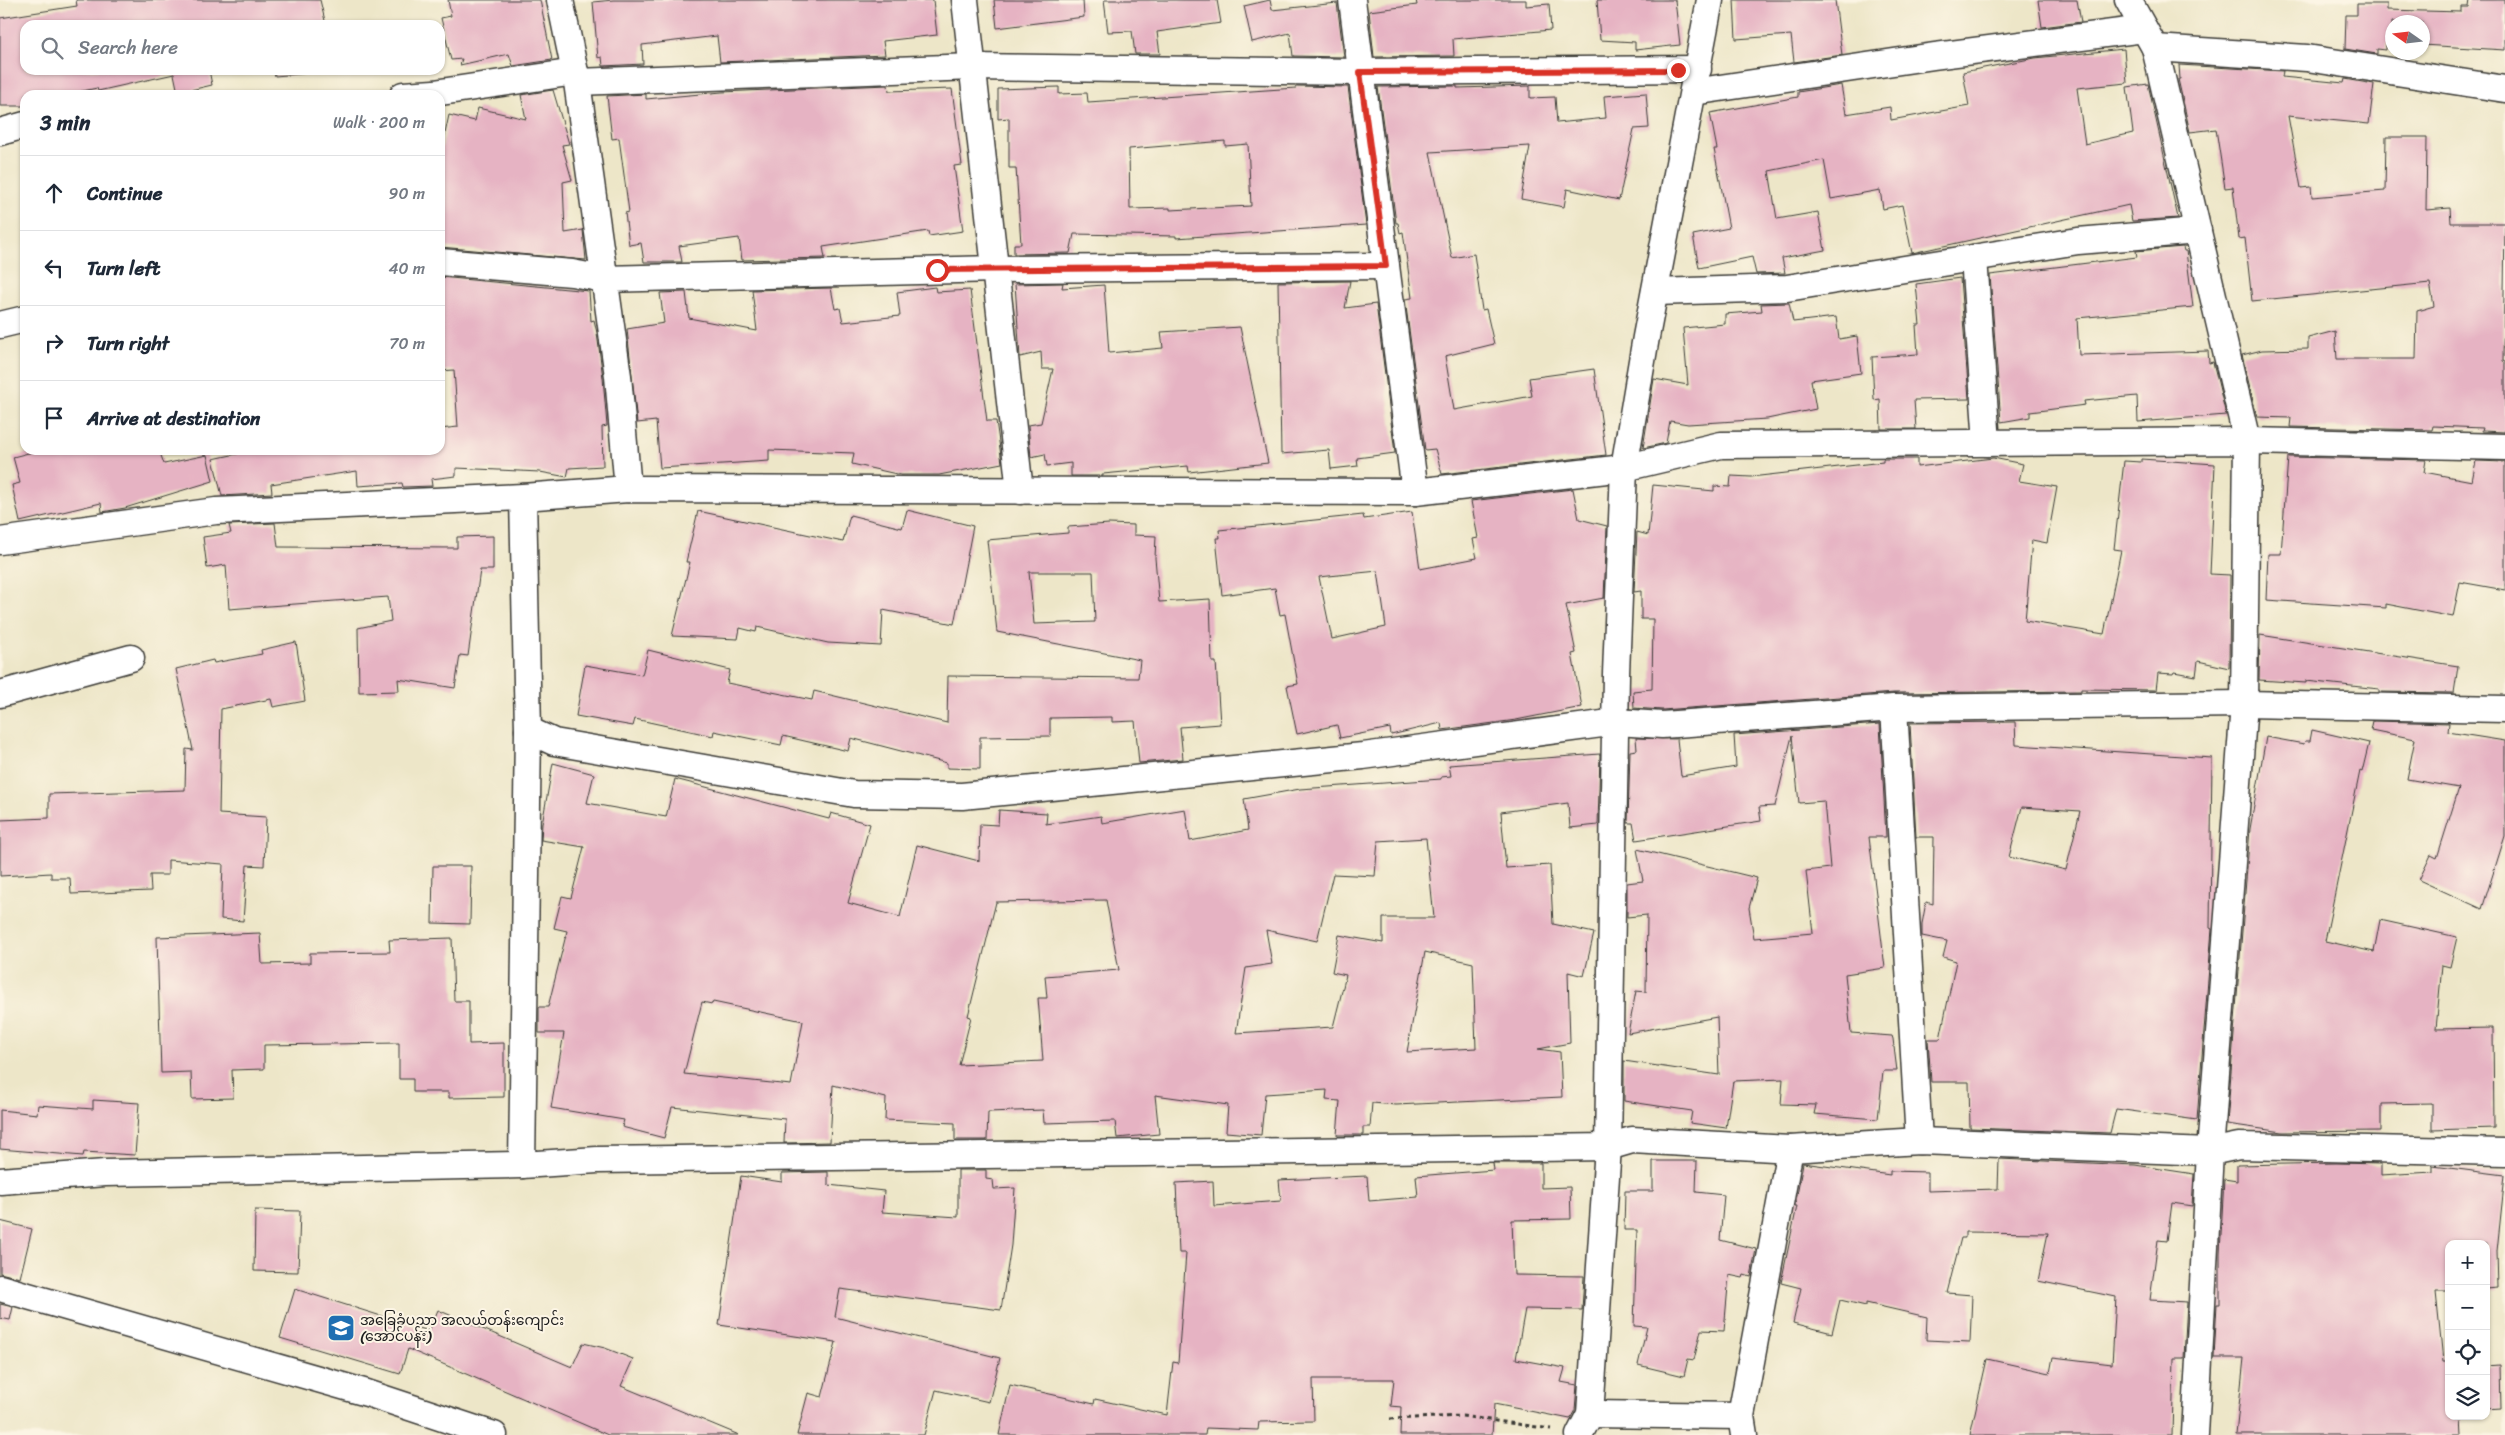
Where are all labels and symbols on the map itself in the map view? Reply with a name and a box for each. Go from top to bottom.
north arrow [2385,15,2430,60]
route end [1667,59,1690,82]
route start [926,259,949,282]
place label: အခြေခံပညာ အလယ်တန်းကျောင်း (အောင်ပန်း) [360,1308,564,1349]
school or university icon: အခြေခံပညာ အလယ်တန်းကျောင်း (အောင်ပန်း) [326,1313,356,1343]

